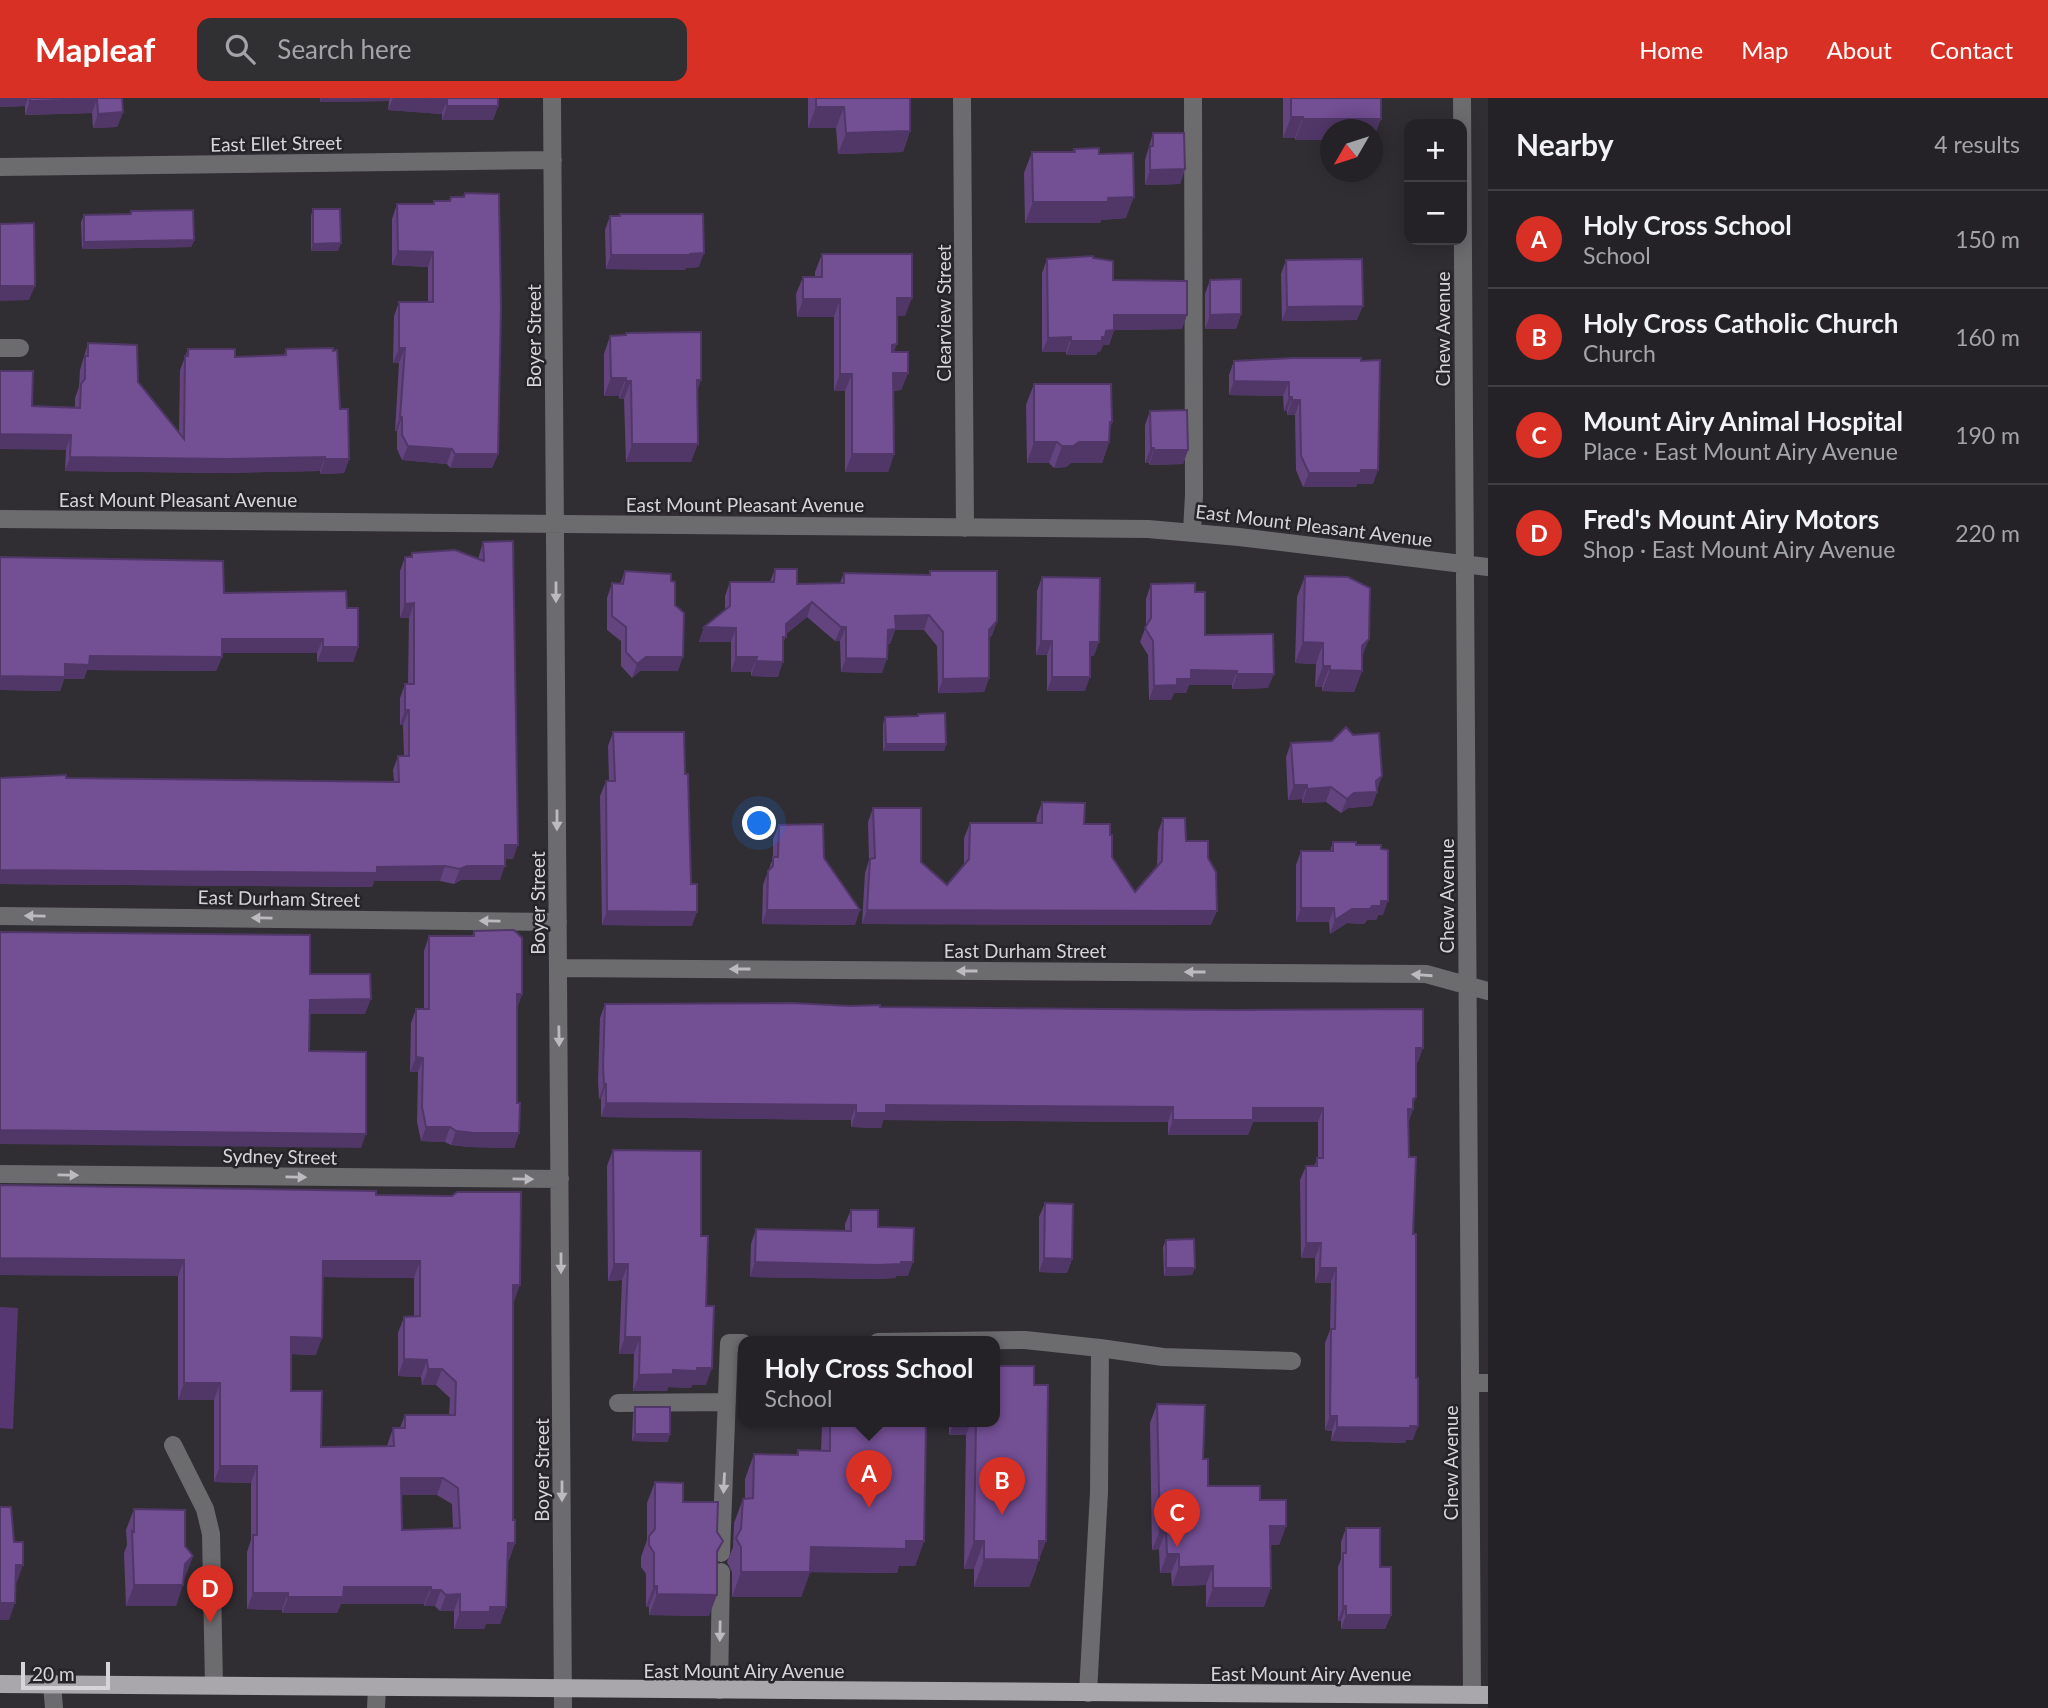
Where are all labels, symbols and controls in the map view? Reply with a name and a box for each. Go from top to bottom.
search box [197,18,687,81]
text: Mapleaf [35,29,155,69]
icon: search [221,30,259,68]
text: Search here [277,33,411,65]
text: Home [1639,35,1703,64]
text: Map [1741,35,1789,64]
text: About [1827,35,1892,64]
text: Contact [1930,35,2013,64]
north arrow [1320,119,1383,182]
map controls [1404,119,1467,245]
button: + [1404,119,1467,182]
text: Nearby [1516,126,1614,162]
street label: East Ellet Street [210,130,342,156]
text: 4 results [1934,130,2020,158]
button: − [1404,182,1467,245]
text: Holy Cross School [1583,209,1792,241]
text: A [1531,225,1547,253]
text: 150 m [1955,225,2020,253]
text: School [1583,241,1651,269]
street label: Clearview Street [932,244,955,382]
street label: Chew Avenue [1431,272,1454,386]
street label: Boyer Street [522,284,545,388]
text: Holy Cross Catholic Church [1583,307,1898,339]
text: B [1531,323,1547,351]
text: 160 m [1955,323,2020,351]
text: Church [1583,339,1656,367]
text: Mount Airy Animal Hospital [1583,405,1903,437]
text: C [1531,421,1547,449]
text: 190 m [1955,421,2020,449]
text: Place · East Mount Airy Avenue [1583,437,1898,465]
street label: East Mount Pleasant Avenue [59,488,297,511]
street label: East Mount Pleasant Avenue [626,493,864,516]
street label: East Mount Pleasant Avenue [1194,499,1434,551]
text: Fred's Mount Airy Motors [1583,503,1879,535]
text: D [1530,519,1548,547]
text: 220 m [1955,519,2020,547]
text: Shop · East Mount Airy Avenue [1583,535,1895,563]
one-way arrow [550,581,562,603]
your location [742,806,776,840]
one-way arrow [552,809,563,831]
street label: Chew Avenue [1435,839,1458,953]
street label: Boyer Street [526,851,549,955]
street label: East Durham Street [198,885,361,911]
one-way arrow [24,910,46,922]
one-way arrow [251,913,273,924]
one-way arrow [479,915,501,927]
street label: East Durham Street [944,939,1106,962]
one-way arrow [728,963,750,975]
one-way arrow [956,965,978,976]
one-way arrow [1183,966,1205,978]
one-way arrow [1411,969,1433,980]
one-way arrow [553,1025,565,1047]
street label: Sydney Street [223,1144,338,1169]
one-way arrow [57,1169,79,1181]
one-way arrow [285,1171,307,1183]
one-way arrow [512,1173,534,1185]
one-way arrow [555,1253,567,1275]
popup [738,1336,1000,1427]
text: Holy Cross School [765,1352,973,1384]
text: School [765,1384,832,1412]
street label: Chew Avenue [1439,1406,1462,1520]
street label: Boyer Street [530,1418,553,1522]
pin: A [846,1450,892,1508]
pin: B [979,1457,1025,1515]
one-way arrow [718,1472,729,1494]
one-way arrow [556,1480,568,1502]
pin: C [1154,1489,1200,1547]
pin: D [187,1565,233,1623]
one-way arrow [714,1621,726,1643]
scale bar [21,1659,110,1691]
street label: East Mount Airy Avenue [643,1659,845,1682]
text: 20 m [32,1662,75,1685]
street label: East Mount Airy Avenue [1210,1662,1412,1685]

